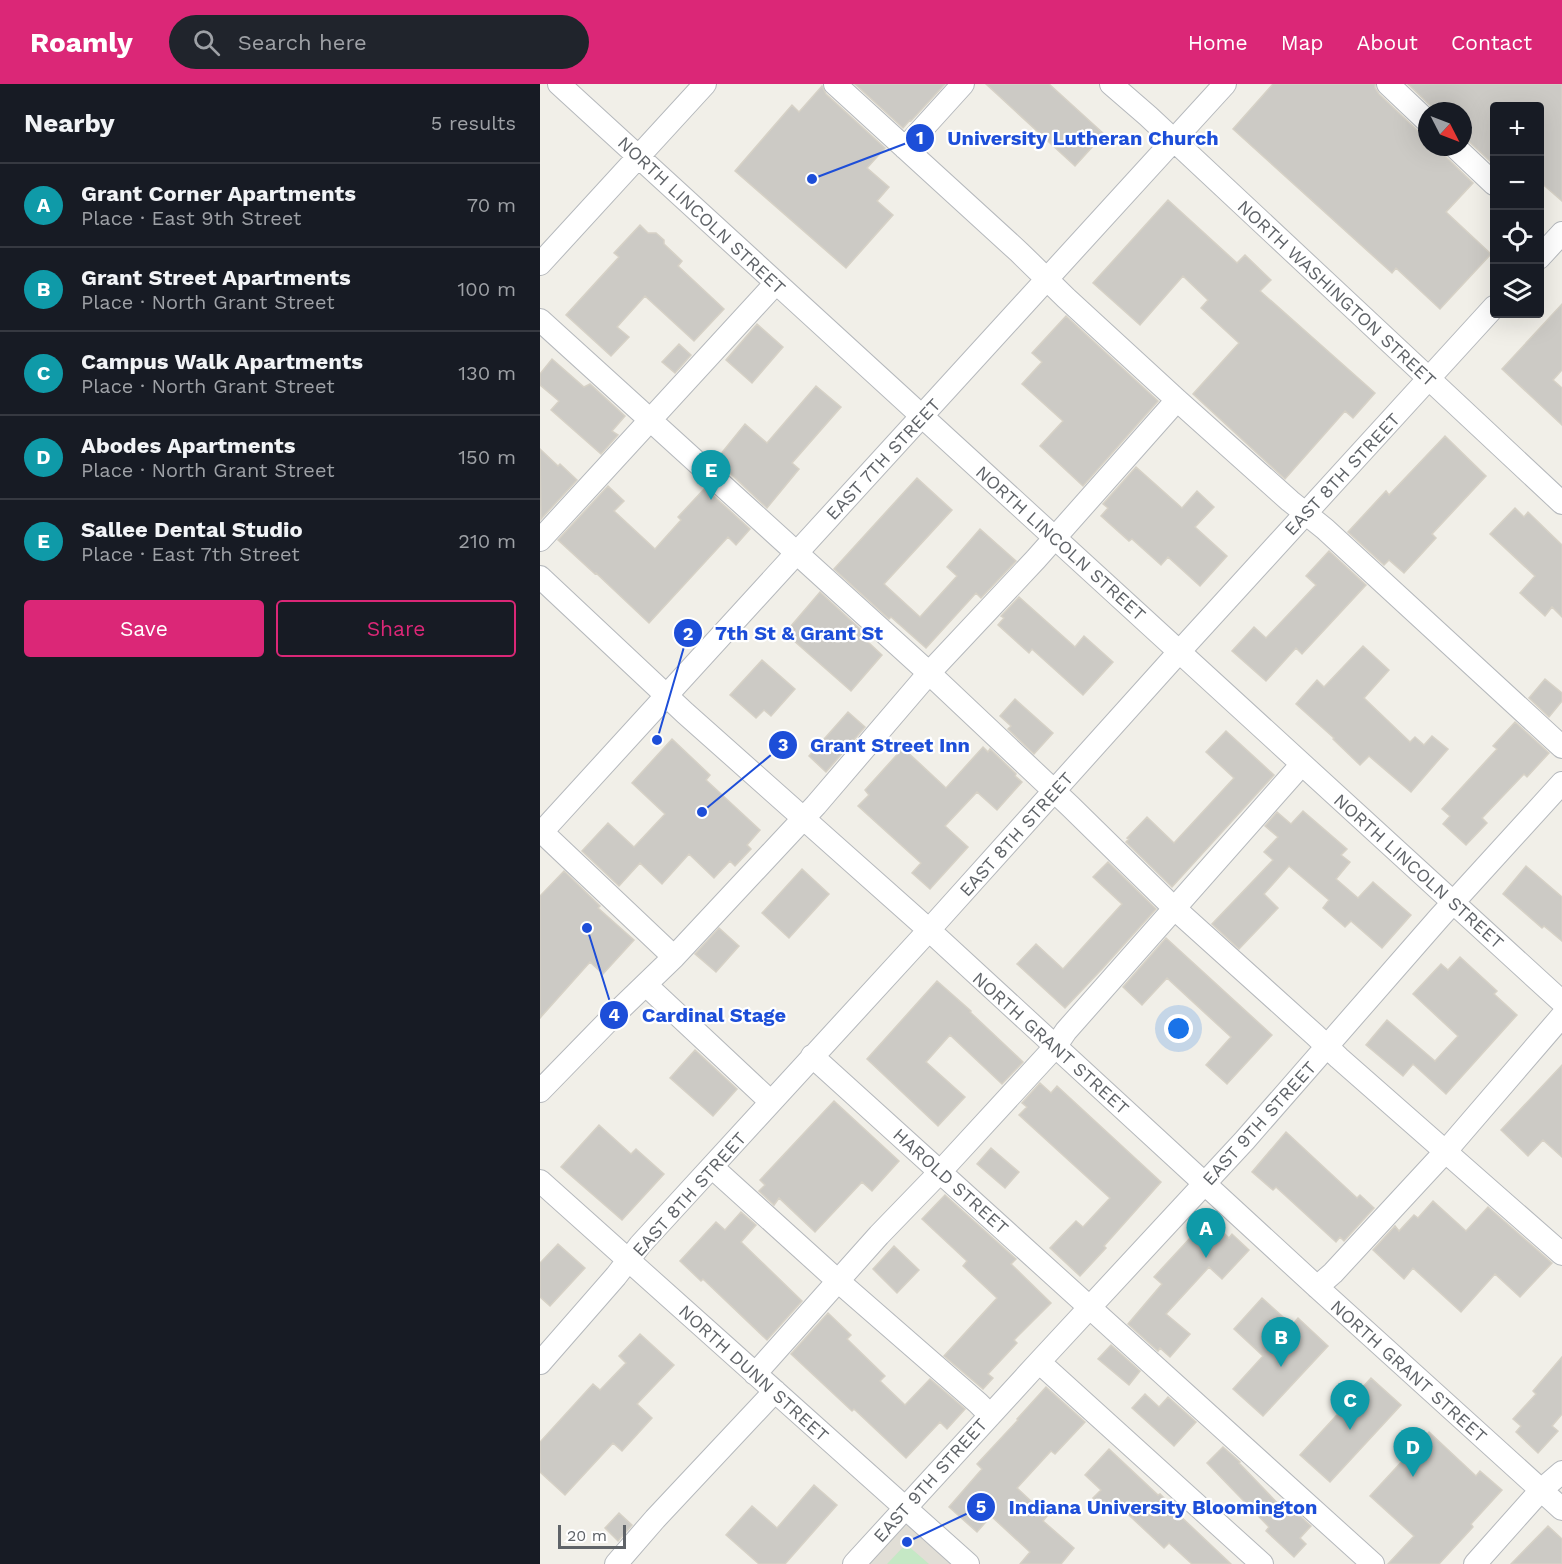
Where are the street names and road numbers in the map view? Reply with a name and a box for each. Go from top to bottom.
street label: NORTH LINCOLN STREET [614,132,790,298]
street label: NORTH WASHINGTON STREET [1233,195,1441,391]
street label: EAST 7TH STREET [821,394,945,524]
street label: EAST 8TH STREET [1280,408,1404,540]
street label: NORTH LINCOLN STREET [972,461,1150,625]
street label: EAST 8TH STREET [955,768,1077,900]
street label: NORTH LINCOLN STREET [1330,789,1508,953]
street label: NORTH GRANT STREET [969,967,1133,1119]
street label: EAST 9TH STREET [1198,1057,1320,1189]
street label: HAROLD STREET [889,1124,1013,1238]
street label: EAST 8TH STREET [628,1128,750,1260]
street label: NORTH GRANT STREET [1327,1295,1491,1447]
street label: NORTH DUNN STREET [675,1300,833,1446]
street label: EAST 9TH STREET [869,1414,991,1546]

